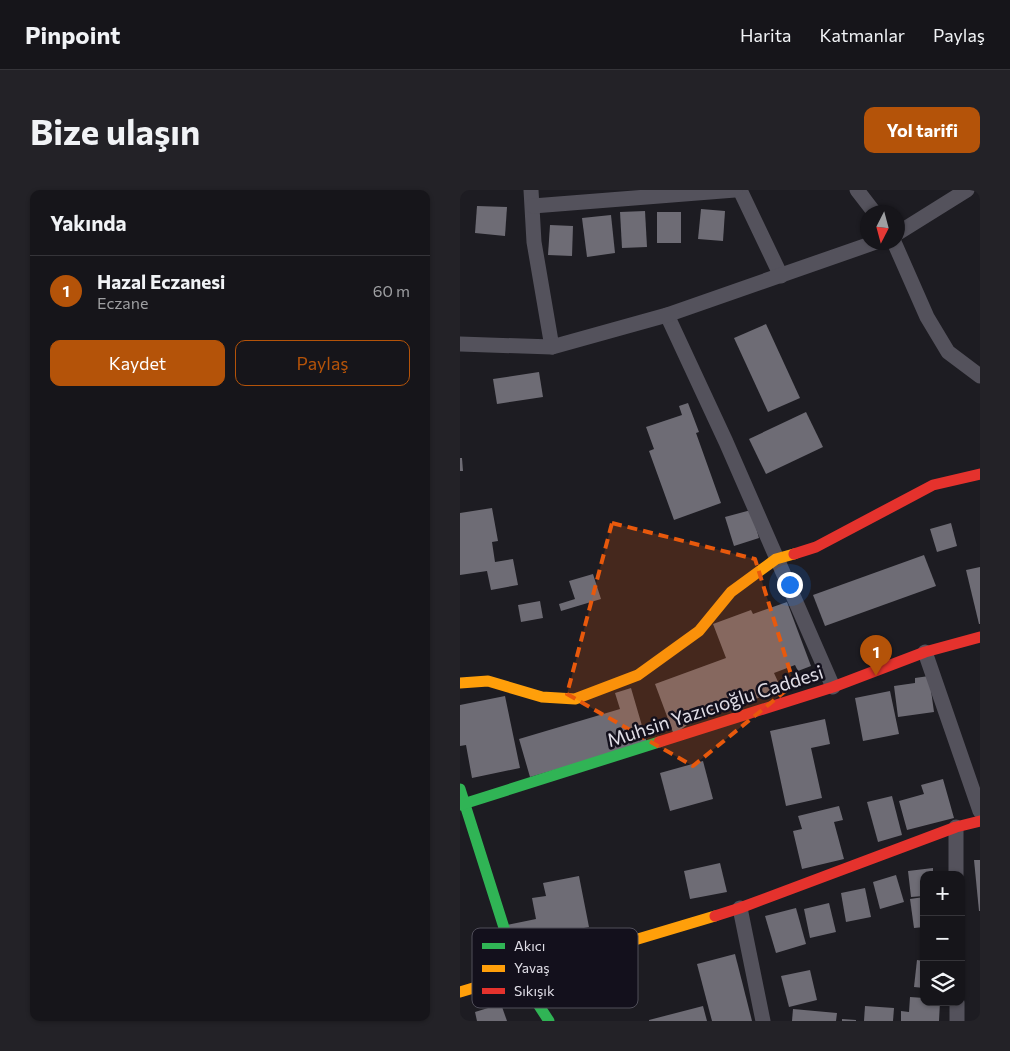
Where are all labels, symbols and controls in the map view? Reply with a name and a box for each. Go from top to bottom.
text: Pinpoint [25,20,120,49]
text: Harita [740,24,792,46]
text: Katmanlar [820,24,905,46]
text: Paylaş [933,24,985,46]
button: Yol tarifi [864,107,980,153]
text: Bize ulaşın [30,109,200,152]
north arrow [860,205,905,250]
text: Yakında [50,210,127,235]
text: Hazal Eczanesi [97,270,225,293]
text: 1 [62,281,70,300]
text: 60 m [373,281,410,300]
text: Eczane [97,293,148,312]
button: Kaydet [50,340,225,386]
button: Paylaş [235,340,410,386]
your location [777,572,803,598]
pin: 1 [860,635,892,676]
street label: Muhsin Yazıcıoğlu Caddesi [604,660,826,751]
map controls [920,871,965,1006]
button: + [920,871,965,916]
button: − [920,916,965,961]
legend [472,928,638,1008]
text: Akıcı [514,937,545,954]
text: Yavaş [514,959,550,976]
button: layers [920,961,965,1006]
text: Sıkışık [514,982,555,999]

